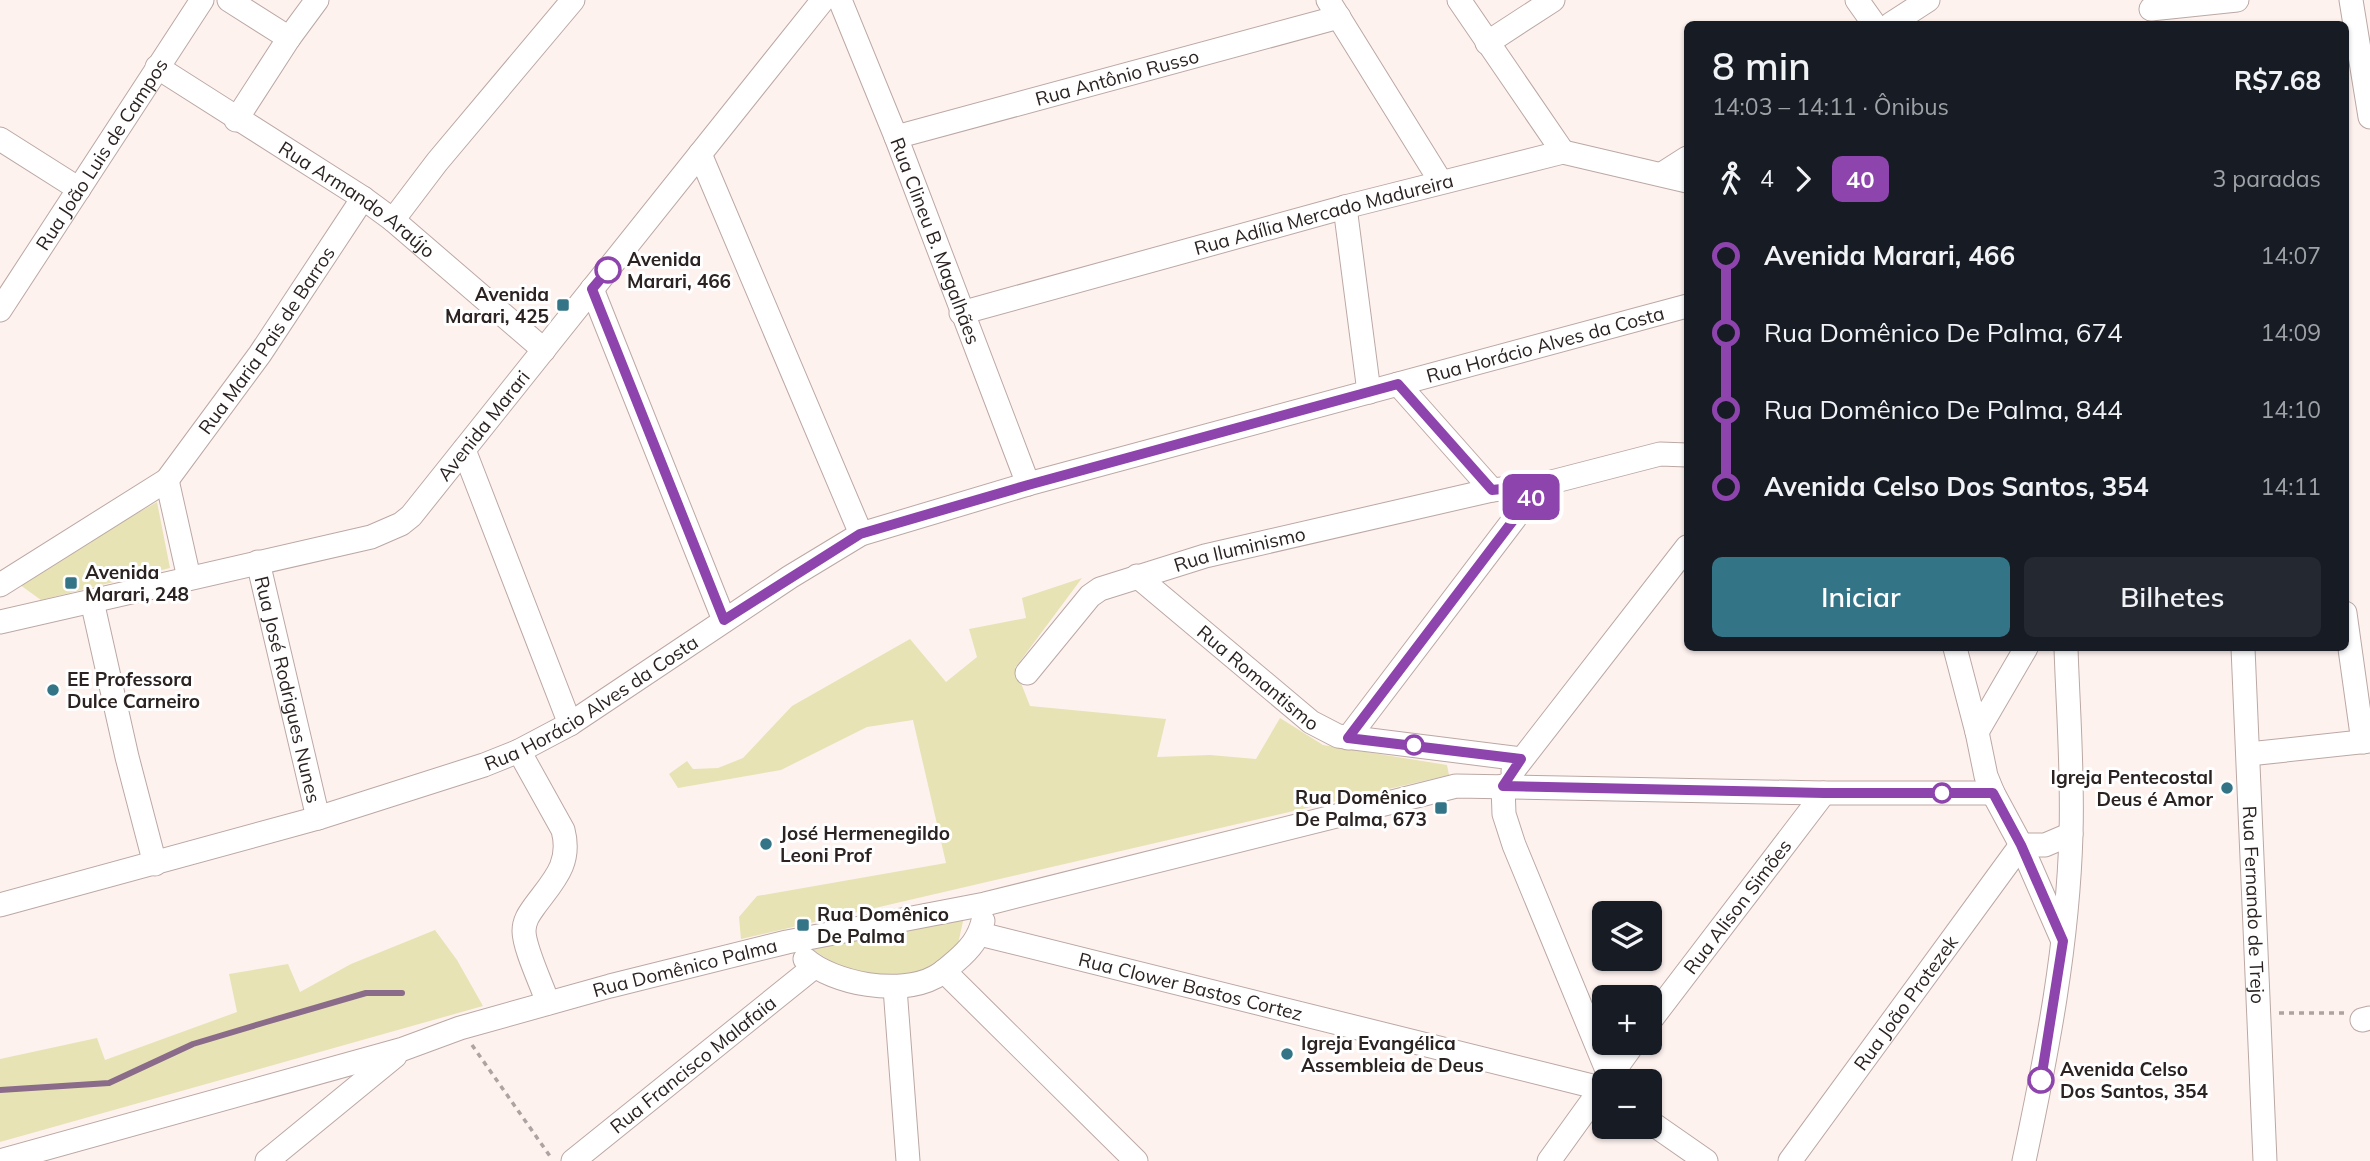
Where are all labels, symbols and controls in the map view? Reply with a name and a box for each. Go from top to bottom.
text: 8 min [1712,42,1811,90]
street label: Rua Antônio Russo [1033,44,1201,111]
street label: Rua João Luis de Campos [30,54,173,255]
text: R$7.68 [2234,64,2321,97]
text: 14:03 – 14:11 · Ônibus [1712,92,1949,121]
street label: Rua Clineu B. Magalhães [885,134,986,348]
street label: Rua Armando Araújo [274,136,440,263]
icon: walk [1712,160,1750,198]
icon: forward [1784,160,1822,198]
text: 4 [1760,164,1774,193]
text: 40 [1846,164,1875,194]
text: 3 paradas [2213,164,2321,193]
street label: Rua Adília Mercado Madureira [1191,168,1456,260]
text: Avenida Marari, 466 [1764,239,2015,272]
text: 14:07 [2261,241,2321,270]
street label: Rua Maria Pais de Barros [193,242,340,439]
place label: Avenida Marari, 466 [627,247,731,293]
marker: Avenida Marari, 466 [595,257,621,283]
place label: Avenida Marari, 425 [445,282,549,328]
marker: Avenida Marari, 425 [555,297,571,313]
street label: Rua Horácio Alves da Costa [1424,301,1667,388]
text: Rua Domênico De Palma, 674 [1764,316,2123,349]
text: 14:09 [2261,318,2321,347]
street label: Avenida Marari [432,365,535,486]
text: Rua Domênico De Palma, 844 [1764,393,2123,426]
text: 14:10 [2261,395,2321,424]
text: Avenida Celso Dos Santos, 354 [1764,470,2149,503]
text: 14:11 [2261,472,2321,501]
line badge: 40 [1500,474,1562,520]
text: 40 [1517,482,1545,512]
street label: Rua Iluminismo [1171,521,1308,577]
button: Iniciar [1712,557,2010,637]
button: Bilhetes [2024,557,2321,637]
place label: Avenida Marari, 248 [85,560,189,606]
street label: Rua José Rodrigues Nunes [250,574,326,805]
marker: Avenida Marari, 248 [63,575,79,591]
street label: Rua Romantismo [1192,620,1322,736]
street label: Rua Horácio Alves da Costa [481,630,703,776]
place label: EE Professora Dulce Carneiro [67,667,200,713]
marker: EE Professora Dulce Carneiro [45,682,61,698]
unlabelled marker [1404,735,1424,755]
place label: Igreja Pentecostal Deus é Amor [2051,765,2214,811]
marker: Igreja Pentecostal Deus é Amor [2219,780,2235,796]
unlabelled marker [1932,783,1952,803]
place label: Rua Domênico De Palma, 673 [1295,785,1427,831]
marker: Rua Domênico De Palma, 673 [1433,800,1449,816]
street label: Rua Fernando de Trejo [2238,805,2270,1004]
place label: José Hermenegildo Leoni Prof [780,821,950,867]
street label: Rua Alison Simões [1678,834,1797,979]
marker: José Hermenegildo Leoni Prof [758,836,774,852]
map controls [1592,901,1662,1139]
button: layers [1592,901,1662,971]
place label: Rua Domênico De Palma [817,902,949,948]
marker: Rua Domênico De Palma [795,917,811,933]
street label: Rua João Protezek [1848,930,1963,1075]
street label: Rua Domênico Palma [590,933,780,1002]
street label: Rua Clower Bastos Cortez [1076,947,1305,1026]
button: + [1592,985,1662,1055]
street label: Rua Francisco Malafaia [605,990,781,1138]
place label: Igreja Evangélica Assembleia de Deus [1301,1031,1484,1077]
marker: Igreja Evangélica Assembleia de Deus [1279,1046,1295,1062]
place label: Avenida Celso Dos Santos, 354 [2060,1057,2208,1103]
marker: Avenida Celso Dos Santos, 354 [2028,1067,2054,1093]
button: − [1592,1069,1662,1139]

